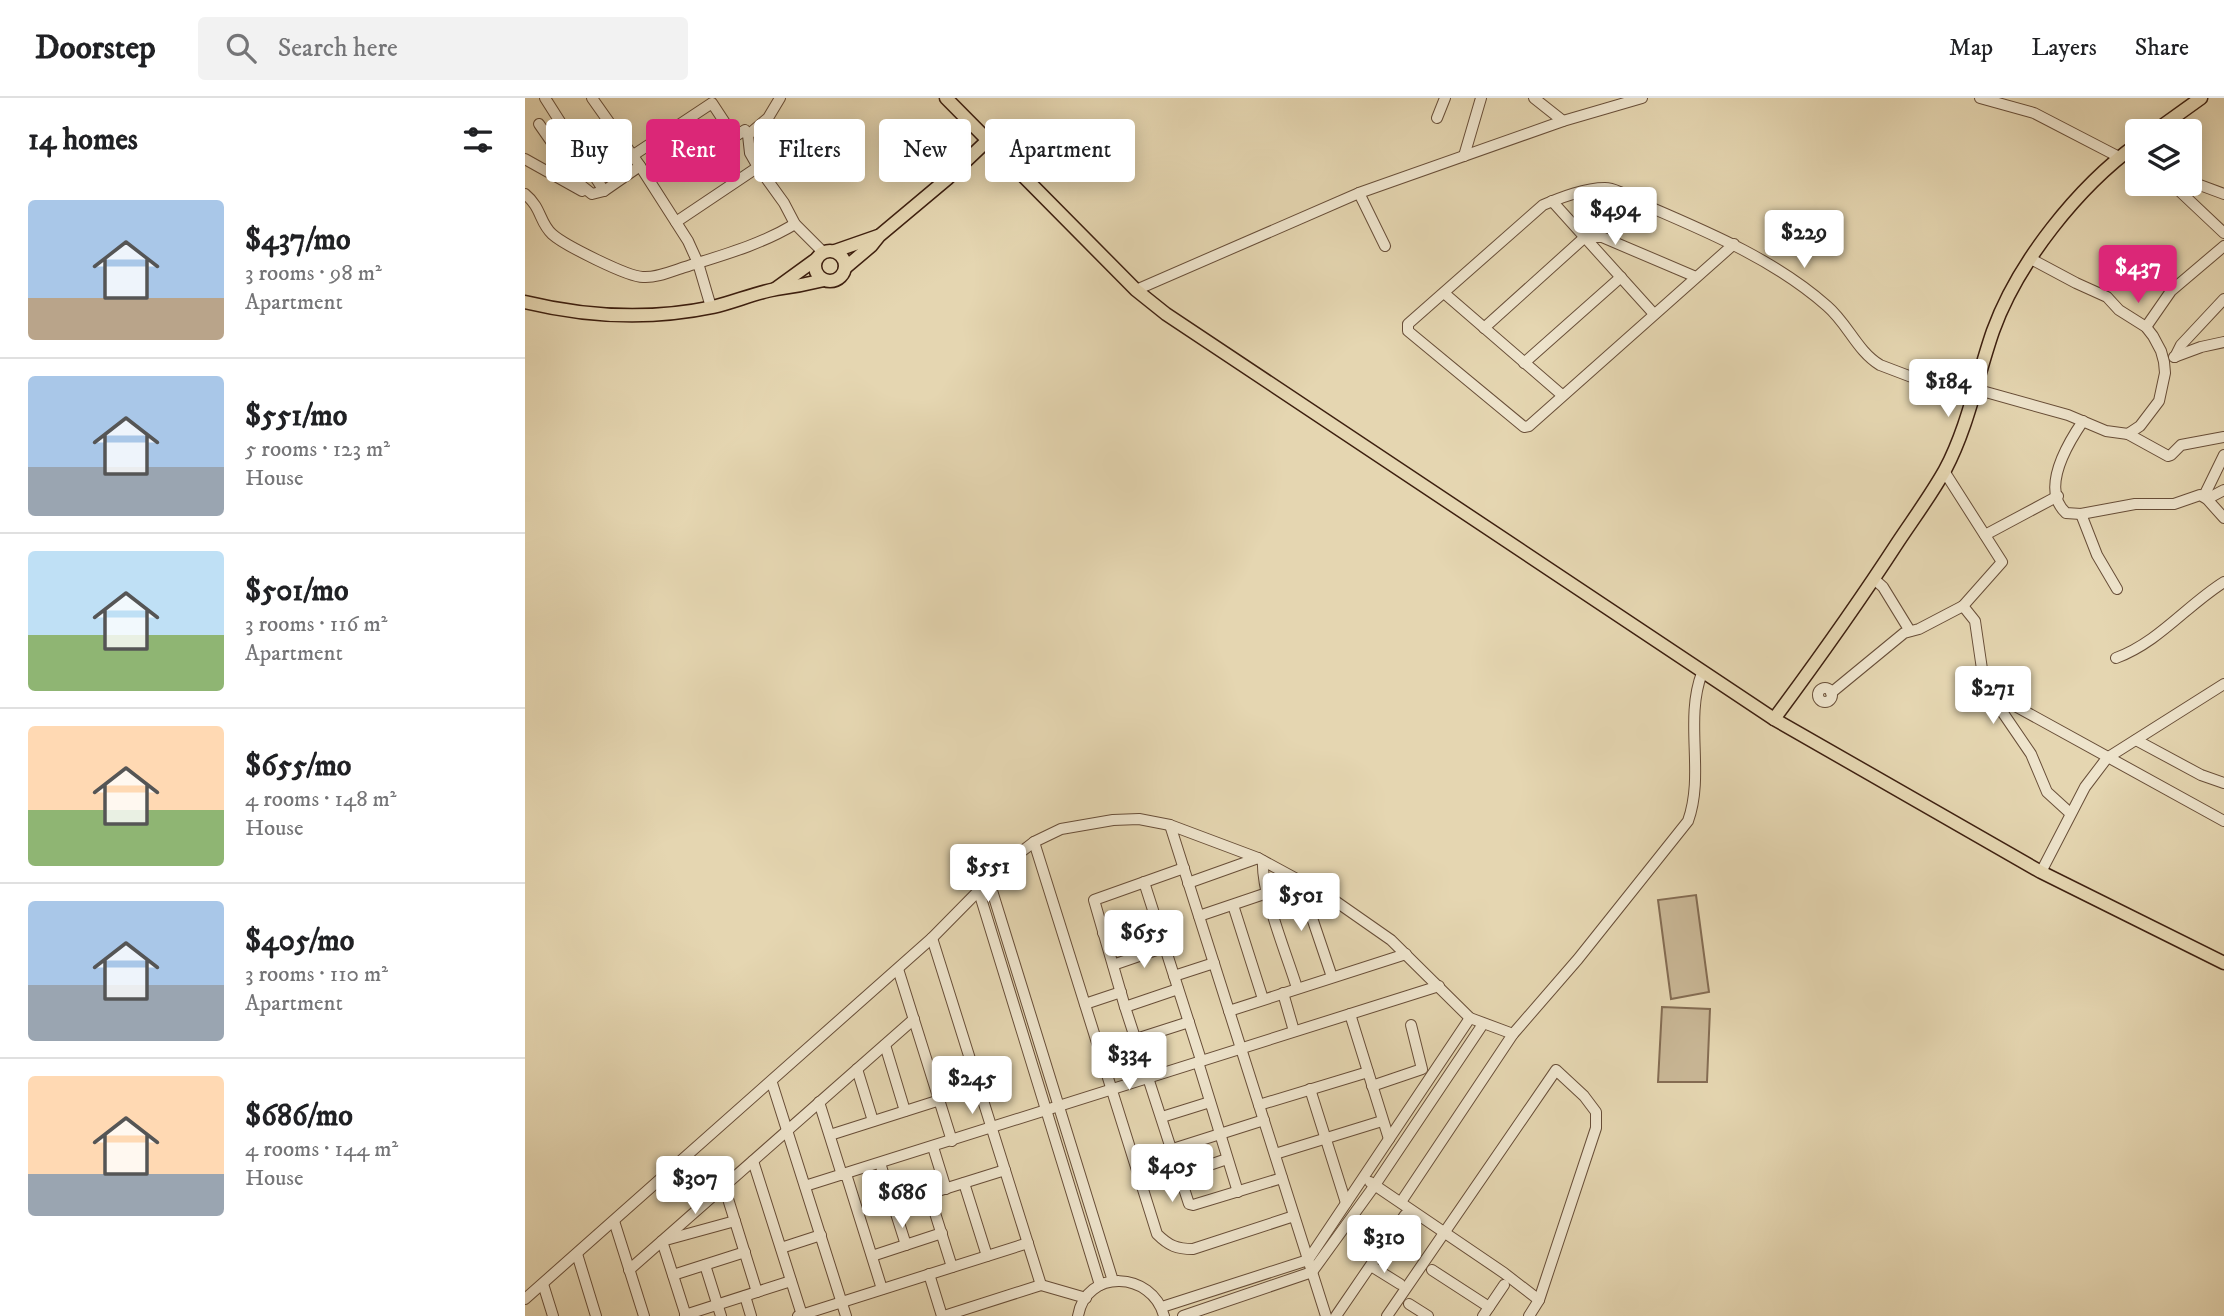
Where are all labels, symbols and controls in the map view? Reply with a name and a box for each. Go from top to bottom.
search box [198,17,688,80]
text: Doorstep [35,28,156,69]
icon: search [222,29,260,67]
text: Search here [278,32,398,65]
text: Map [1949,33,1993,63]
text: Layers [2031,33,2097,63]
text: Share [2135,33,2189,63]
chip: Buy [546,119,632,182]
chip: Rent [646,119,740,182]
chip: Filters [754,119,865,182]
chip: New [879,119,971,182]
chip: Apartment [985,119,1135,182]
map controls [2125,119,2202,196]
button: layers [2125,119,2202,196]
icon: filters [459,121,497,159]
text: 14 homes [28,122,138,159]
pin: $494 [1574,188,1656,247]
text: $494 [1590,195,1640,224]
pin: $229 [1763,211,1845,270]
text: $229 [1781,218,1827,247]
text: $437/mo [245,222,351,259]
icon: home [84,228,168,312]
pin: $437 [2097,246,2179,305]
text: $437 [2115,253,2161,282]
text: 3 rooms · 98 m² [245,259,382,288]
text: Apartment [245,288,343,317]
pin: $184 [1907,360,1989,419]
text: $184 [1925,367,1971,396]
text: $551/mo [245,398,347,435]
icon: home [84,404,168,488]
text: 5 rooms · 123 m² [245,435,390,464]
text: House [245,464,303,493]
text: $501/mo [245,573,349,610]
icon: home [84,579,168,663]
text: 3 rooms · 116 m² [245,610,388,639]
text: Apartment [245,639,343,668]
pin: $271 [1952,666,2034,726]
text: $271 [1971,674,2015,703]
text: $655/mo [245,748,351,785]
icon: home [84,754,168,838]
text: 4 rooms · 148 m² [245,785,397,814]
text: House [245,814,303,843]
pin: $551 [947,844,1029,904]
text: $551 [966,852,1010,881]
pin: $501 [1260,874,1342,933]
text: $501 [1279,881,1323,910]
pin: $655 [1103,910,1185,970]
text: $655 [1120,918,1168,947]
text: $405/mo [245,923,354,960]
icon: home [84,929,168,1013]
text: 3 rooms · 110 m² [245,960,388,989]
text: Apartment [245,989,343,1018]
pin: $334 [1088,1032,1170,1092]
text: $334 [1108,1040,1150,1069]
pin: $245 [931,1056,1013,1116]
text: $245 [948,1064,996,1093]
text: $686/mo [245,1098,353,1135]
icon: home [84,1104,168,1188]
text: 4 rooms · 144 m² [245,1135,398,1164]
pin: $405 [1131,1144,1213,1204]
text: $405 [1147,1152,1197,1181]
pin: $307 [654,1156,736,1216]
text: House [245,1164,303,1193]
text: $307 [672,1164,718,1193]
pin: $686 [861,1170,943,1230]
text: $686 [878,1178,926,1207]
pin: $310 [1343,1216,1425,1275]
text: $310 [1363,1223,1405,1252]

